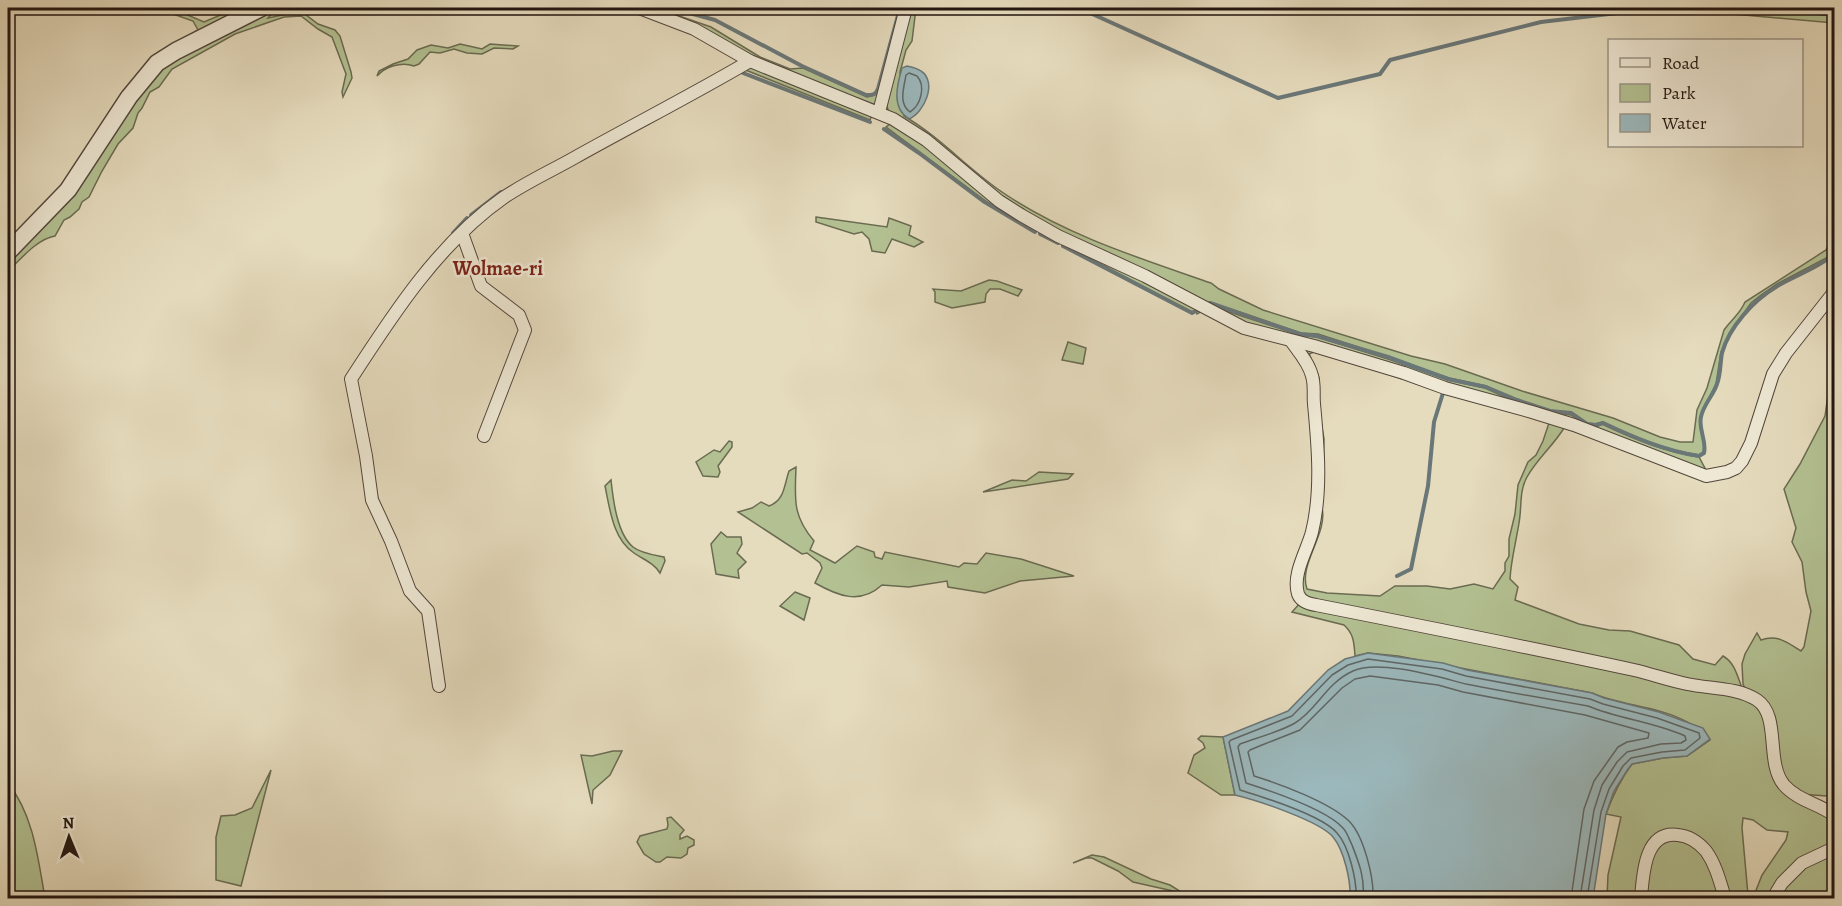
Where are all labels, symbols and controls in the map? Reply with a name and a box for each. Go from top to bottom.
legend [1608,39,1803,147]
text: Road [1662,51,1700,75]
text: Park [1662,81,1696,105]
text: Water [1661,111,1707,135]
district label: Wolmae-ri [452,255,543,282]
north arrow [39,807,99,867]
text: N [62,812,75,834]

